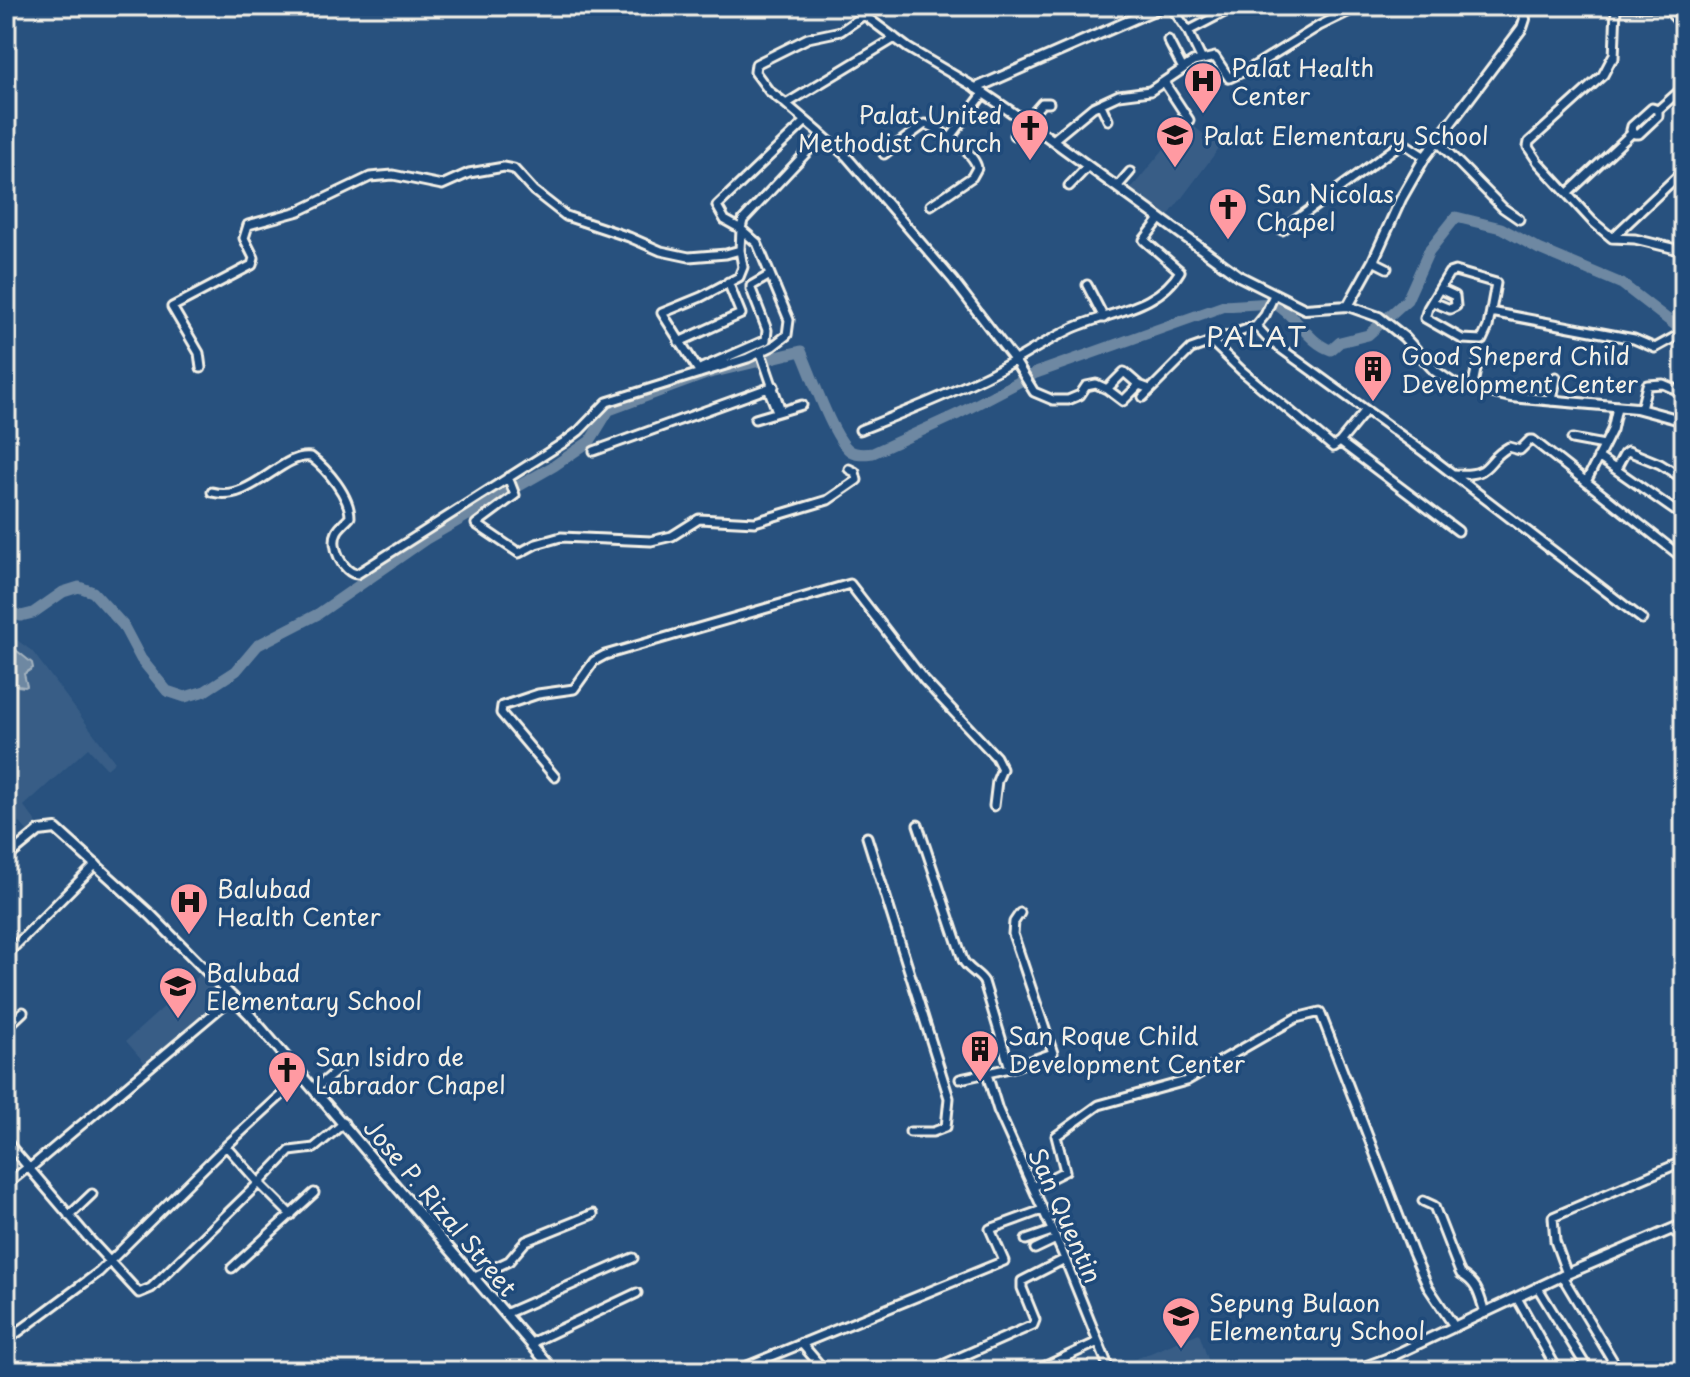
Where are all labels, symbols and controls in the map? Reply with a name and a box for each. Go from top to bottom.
place label: Palat Health Center [1231,49,1374,113]
hospital icon: Palat Health Center [1182,60,1224,115]
place label: Palat United Methodist Church [798,96,1002,160]
church icon: Palat United Methodist Church [1009,107,1051,162]
school or university icon: Palat Elementary School [1154,114,1196,169]
place label: Palat Elementary School [1203,117,1489,153]
place label: San Nicolas Chapel [1256,175,1394,239]
church icon: San Nicolas Chapel [1207,186,1249,241]
district label: PALAT [1206,314,1308,357]
place label: Good Sheperd Child Development Center [1401,337,1639,401]
building icon: Good Sheperd Child Development Center [1352,348,1394,403]
place label: Balubad Health Center [217,870,381,934]
hospital icon: Balubad Health Center [168,881,210,936]
place label: Balubad Elementary School [206,954,422,1018]
school or university icon: Balubad Elementary School [157,965,199,1020]
place label: San Roque Child Development Center [1008,1017,1246,1081]
building icon: San Roque Child Development Center [959,1028,1001,1083]
place label: San Isidro de Labrador Chapel [315,1038,505,1102]
church icon: San Isidro de Labrador Chapel [266,1049,308,1104]
street label: Jose P. Rizal Street [356,1110,526,1304]
street label: San Quentin [1020,1142,1112,1288]
place label: Sepung Bulaon Elementary School [1209,1284,1425,1348]
school or university icon: Sepung Bulaon Elementary School [1160,1295,1202,1350]

